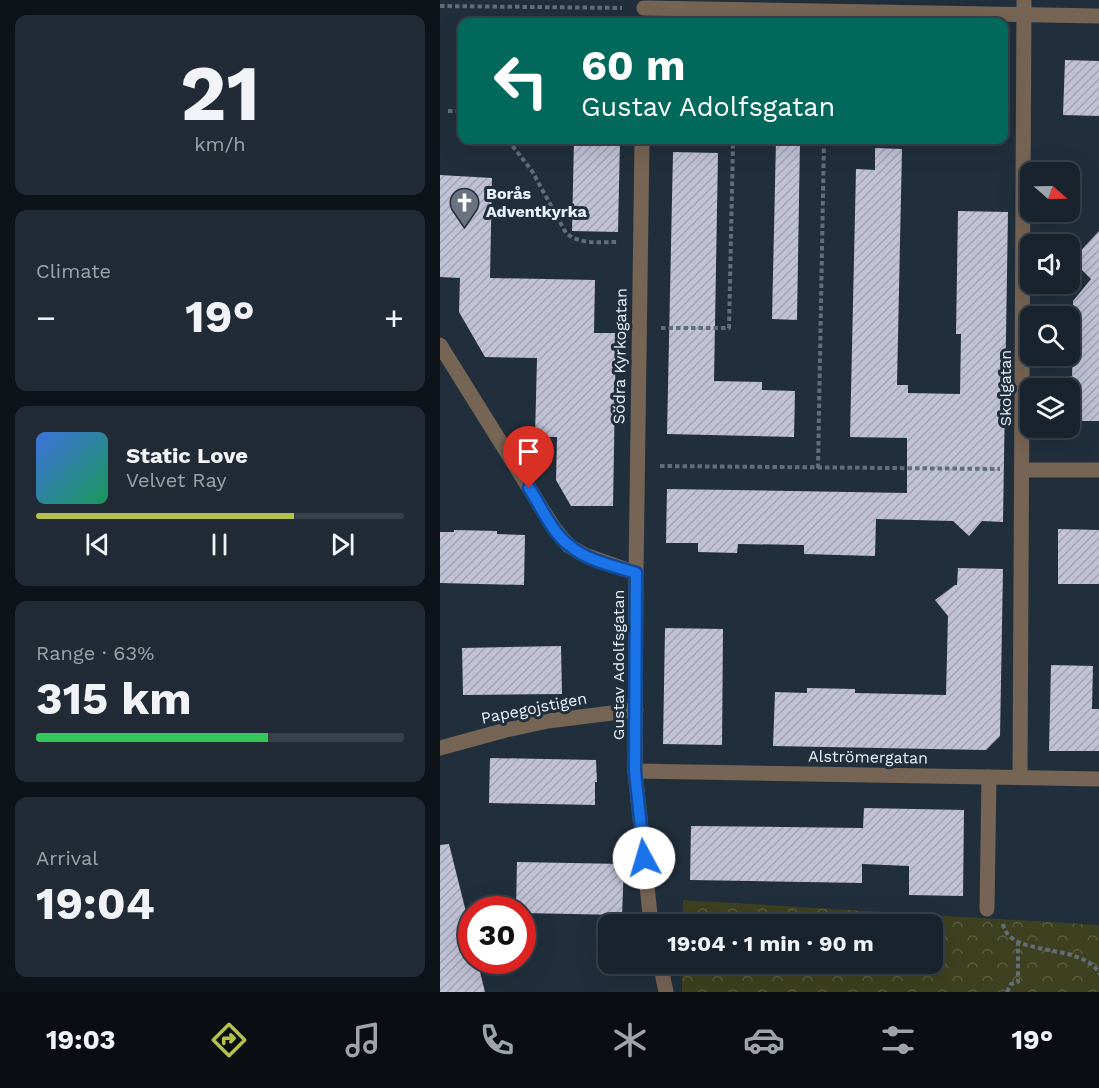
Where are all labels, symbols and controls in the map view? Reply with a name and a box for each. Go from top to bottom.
text: 60 m [581,41,685,90]
icon: left [482,42,560,120]
text: 21 [180,47,260,139]
text: Gustav Adolfsgatan [581,91,835,123]
text: km/h [194,132,246,156]
north arrow [1020,162,1080,222]
map controls [1020,162,1080,438]
place label: Borås Adventkyrka [486,184,588,221]
church icon: Borås Adventkyrka [449,186,481,228]
button: sound [1020,234,1080,294]
text: Climate [36,259,111,283]
street label: Södra Kyrkogatan [609,288,631,424]
text: 19° [185,290,255,343]
text: − [36,298,56,337]
text: + [384,298,404,337]
button: search [1020,306,1080,366]
street label: Skolgatan [996,350,1015,426]
button: layers [1020,378,1080,438]
pin [503,426,554,488]
icon: arrive [512,435,545,468]
text: Static Love [126,443,248,468]
text: Velvet Ray [126,468,227,492]
icon: previous [81,528,114,561]
icon: pause [203,528,236,561]
icon: next [326,528,359,561]
street label: Gustav Adolfsgatan [609,590,628,740]
text: Range · 63% [36,641,154,665]
text: 315 km [36,672,192,725]
street label: Papegojstigen [479,688,589,728]
street label: Alströmergatan [808,746,928,768]
position arrow [612,826,676,890]
text: Arrival [36,846,98,870]
text: 19:04 [36,877,155,930]
speed limit sign: 30 [458,896,536,974]
text: 19:04 · 1 min · 90 m [667,931,874,956]
icon: directions [208,1019,250,1061]
icon: music [342,1019,384,1061]
icon: phone [476,1019,518,1061]
icon: climate [609,1019,651,1061]
icon: car [743,1019,785,1061]
icon: filters [877,1019,919,1061]
text: 19:03 [46,1024,116,1056]
text: 19° [1011,1024,1053,1056]

